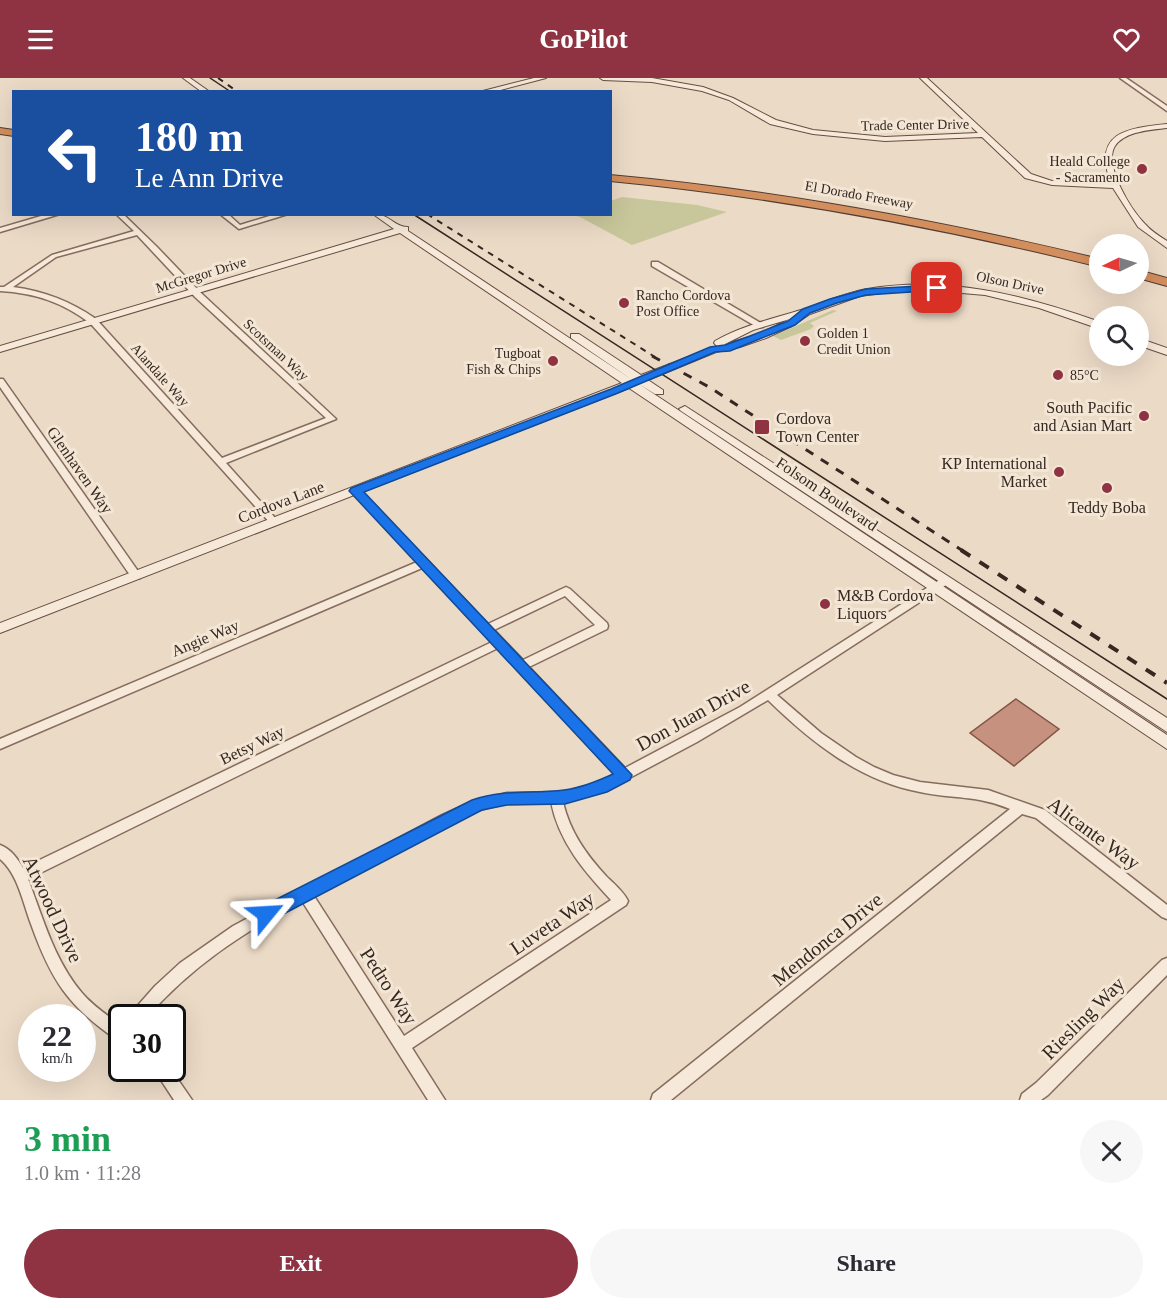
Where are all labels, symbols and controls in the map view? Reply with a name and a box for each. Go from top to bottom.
icon: menu [24,23,57,56]
icon: heart [1110,23,1143,56]
text: GoPilot [539,24,628,54]
icon: left [36,114,114,192]
text: 180 m [135,114,244,160]
street label: Trade Center Drive [861,117,969,133]
place label: Heald College - Sacramento [1050,154,1130,185]
marker: Heald College - Sacramento [1135,162,1149,176]
text: Le Ann Drive [135,163,283,193]
street label: El Dorado Freeway [804,178,914,212]
north arrow [1089,234,1149,294]
map controls [1089,234,1149,366]
street label: McGregor Drive [154,254,248,296]
pin [911,262,962,313]
street label: Olson Drive [975,269,1045,297]
icon: arrive [920,271,953,304]
place label: Rancho Cordova Post Office [636,288,731,319]
marker: Rancho Cordova Post Office [617,296,631,310]
button: search [1089,306,1149,366]
street label: Scotsman Way [241,316,311,384]
place label: Golden 1 Credit Union [817,326,891,357]
marker: Golden 1 Credit Union [798,334,812,348]
street label: Alandale Way [128,341,192,409]
place label: Tugboat Fish & Chips [466,346,541,377]
marker: Tugboat Fish & Chips [546,354,560,368]
marker: 85°C [1051,368,1065,382]
place label: 85°C [1070,368,1099,383]
place label: South Pacific and Asian Mart [1033,399,1133,434]
marker: South Pacific and Asian Mart [1137,409,1151,423]
place label: Cordova Town Center [776,410,860,445]
marker: Cordova Town Center [753,418,771,436]
street label: Glenhaven Way [43,423,116,517]
street label: Folsom Boulevard [773,454,881,534]
place label: KP International Market [941,455,1048,490]
marker: KP International Market [1052,465,1066,479]
street label: Cordova Lane [235,478,327,526]
marker: Teddy Boba [1100,481,1114,495]
place label: Teddy Boba [1068,499,1146,517]
place label: M&B Cordova Liquors [837,587,933,623]
marker: M&B Cordova Liquors [818,597,832,611]
street label: Angie Way [169,616,242,661]
street label: Don Juan Drive [632,675,754,755]
street label: Betsy Way [217,722,287,769]
street label: Alicante Way [1043,792,1144,875]
street label: Atwood Drive [19,852,87,966]
position arrow [234,882,298,946]
street label: Luveta Way [506,887,599,960]
street label: Mendonca Drive [768,888,886,990]
street label: Pedro Way [355,943,422,1029]
street label: Riesling Way [1037,972,1129,1064]
speed limit sign: 30 [108,1004,186,1082]
text: 22 [42,1019,72,1052]
text: km/h [42,1050,72,1066]
text: 3 min [24,1119,111,1159]
button: close [1080,1120,1143,1183]
text: 1.0 km · 11:28 [24,1162,141,1184]
button: Exit [24,1229,578,1298]
button: Share [590,1229,1143,1298]

